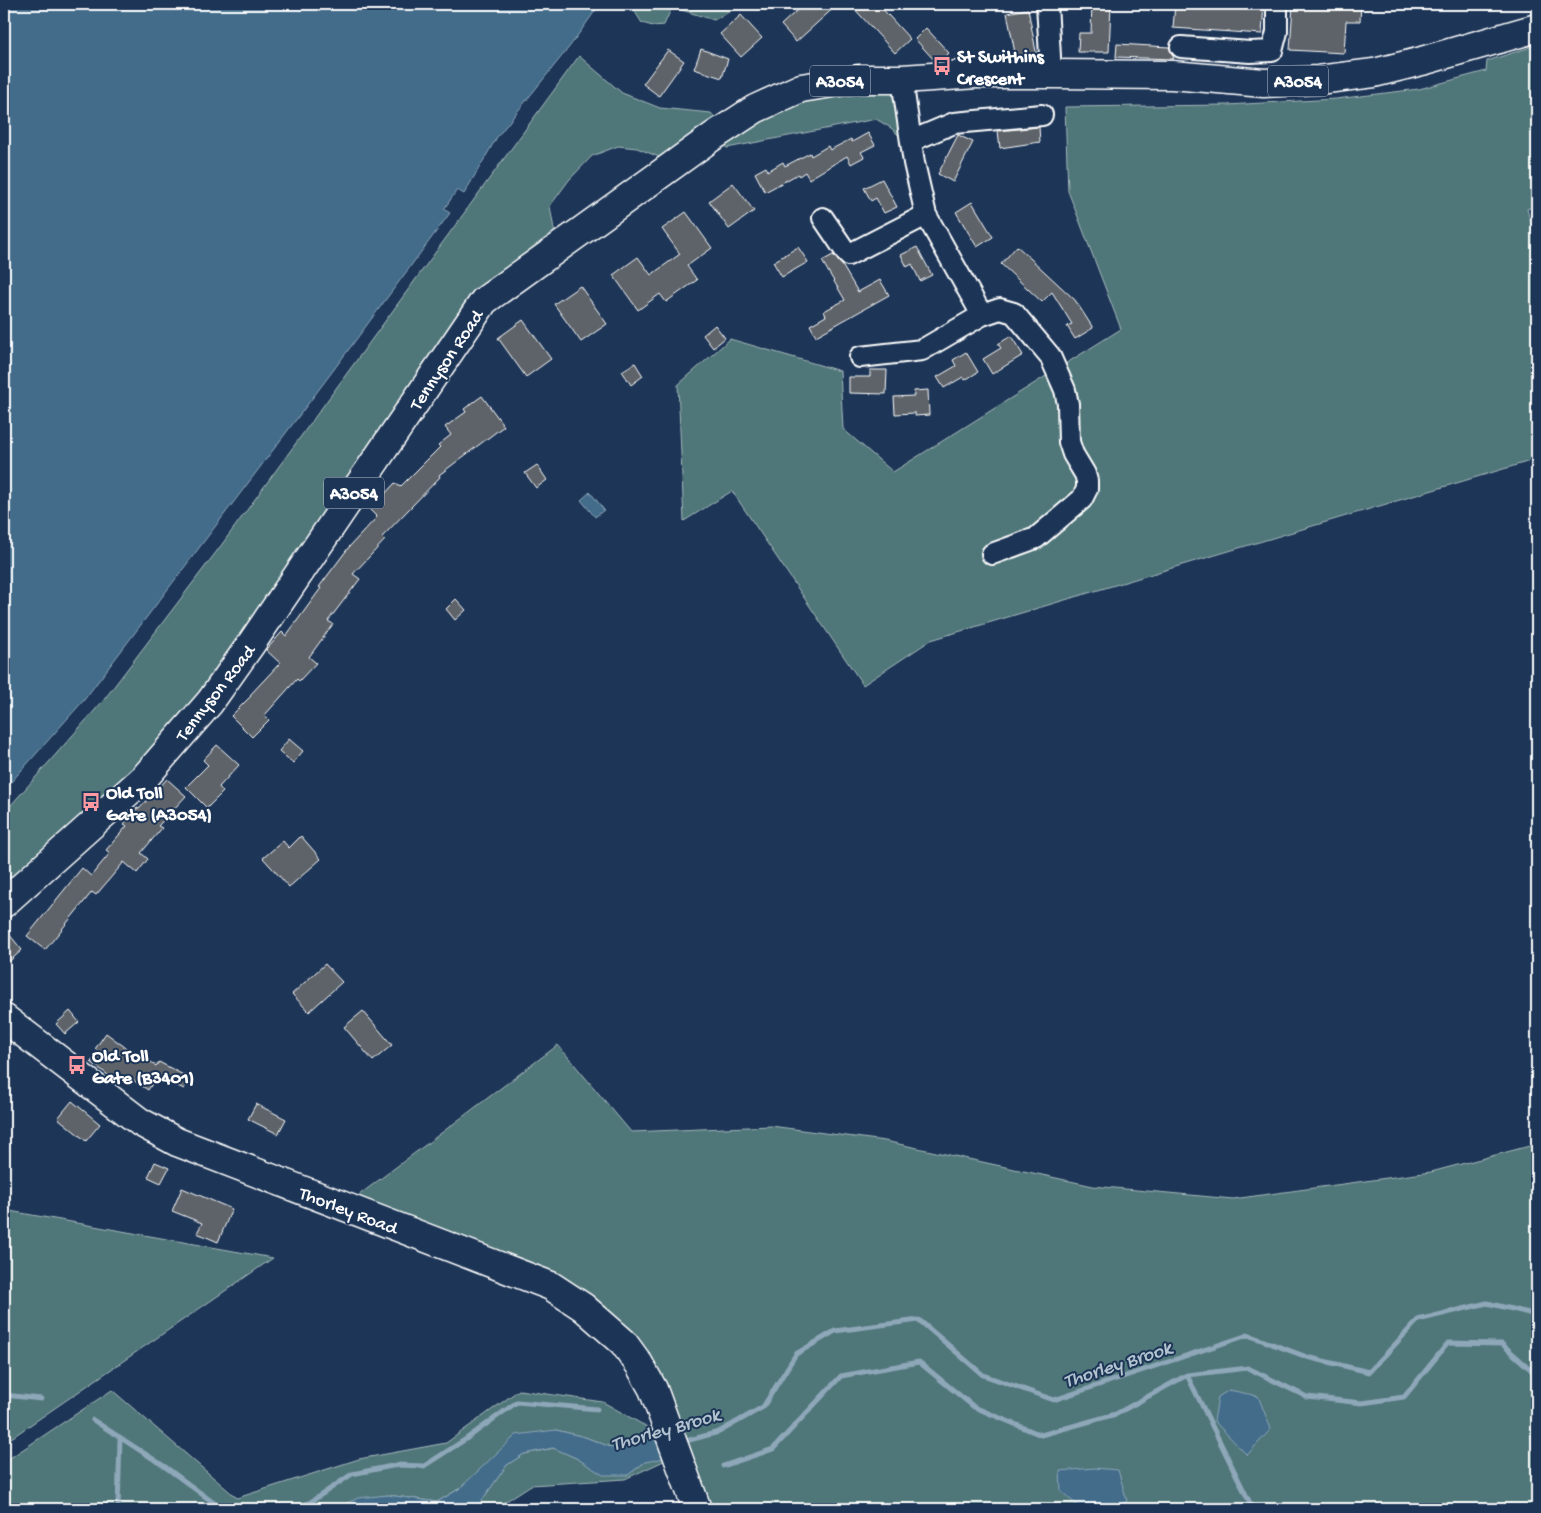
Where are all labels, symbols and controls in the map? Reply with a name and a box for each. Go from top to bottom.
place label: St Swithins Crescent [956,47,1045,92]
bus stop icon: St Swithins Crescent [931,55,953,77]
road number: A3054 [810,66,870,96]
road number: A3054 [1268,66,1328,96]
street label: Tennyson Road [405,305,491,416]
road number: A3054 [324,478,384,508]
street label: Tennyson Road [171,640,263,748]
place label: Old Toll Gate (A3054) [106,783,212,828]
bus stop icon: Old Toll Gate (A3054) [80,791,102,813]
place label: Old Toll Gate (B3401) [92,1046,194,1091]
bus stop icon: Old Toll Gate (B3401) [66,1054,88,1076]
street label: Thorley Road [294,1183,402,1242]
water label: Thorley Brook [1061,1337,1177,1395]
water label: Thorley Brook [609,1404,725,1458]

